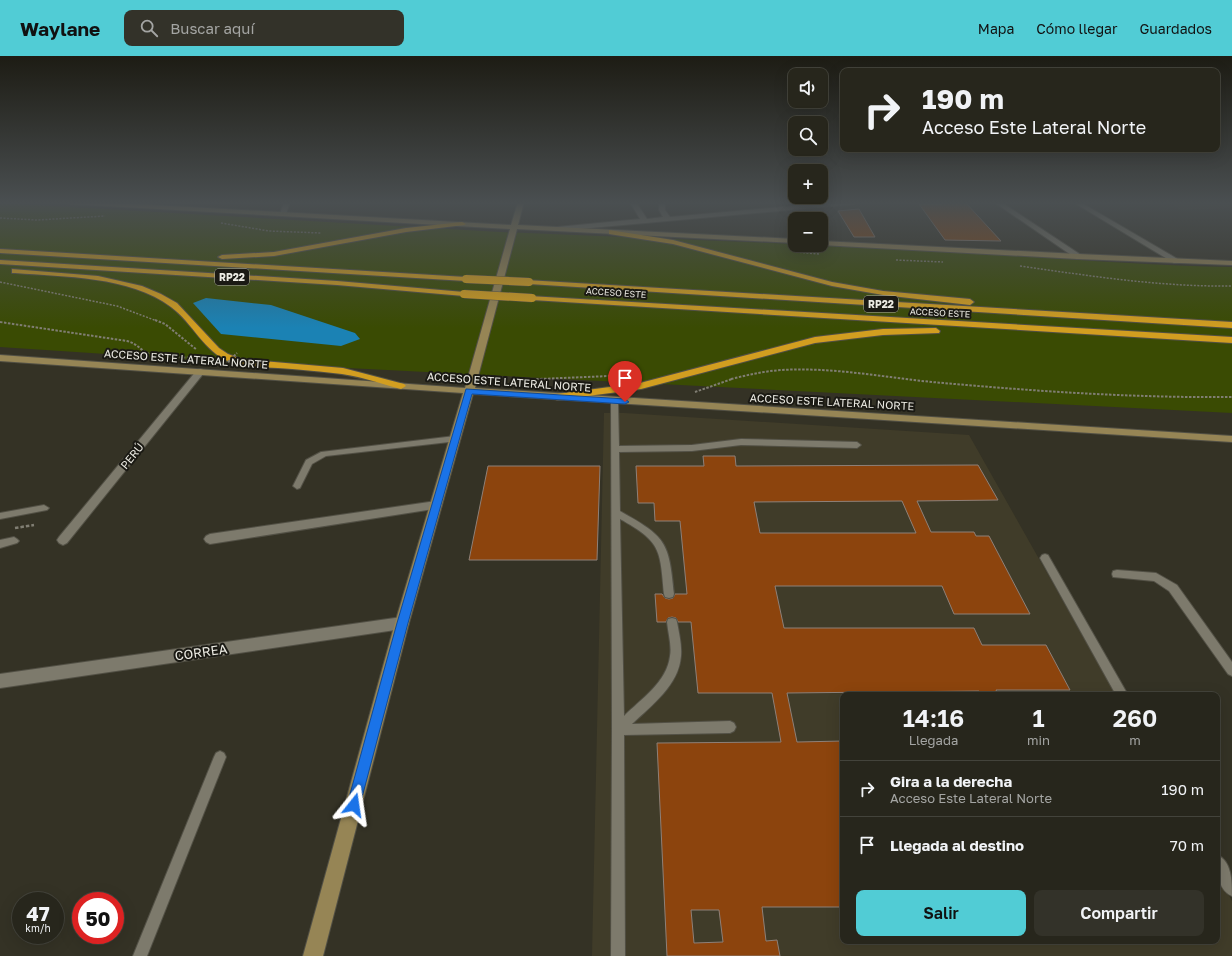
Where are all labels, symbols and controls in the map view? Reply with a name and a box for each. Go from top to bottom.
search box [124,10,404,46]
text: Waylane [20,17,100,40]
icon: search [138,17,160,39]
text: Buscar aquí [170,19,254,37]
text: Mapa [978,20,1014,37]
text: Cómo llegar [1036,20,1117,37]
text: Guardados [1139,20,1212,37]
map controls [788,68,828,252]
button: sound [788,68,828,108]
text: 190 m [922,82,1004,115]
icon: right [856,84,908,136]
button: search [788,116,828,156]
text: Acceso Este Lateral Norte [922,116,1146,138]
button: + [788,164,828,204]
button: − [788,212,828,252]
road number: RP22 [215,269,249,285]
street label: ACCESO ESTE [585,285,647,300]
road number: RP22 [864,296,898,312]
street label: ACCESO ESTE [910,305,971,320]
street label: ACCESO ESTE LATERAL NORTE [104,346,269,371]
pin [608,361,642,402]
icon: arrive [614,367,636,389]
street label: ACCESO ESTE LATERAL NORTE [427,369,592,394]
street label: ACCESO ESTE LATERAL NORTE [750,391,915,412]
street label: PERÚ [117,440,146,471]
street label: CORREA [174,640,229,664]
text: 14:16 [903,703,964,732]
text: 1 [1032,703,1045,732]
text: 260 [1113,703,1157,732]
text: Llegada [909,732,958,748]
text: min [1027,732,1050,748]
text: m [1129,732,1141,748]
text: Gira a la derecha [890,772,1012,790]
icon: right [856,778,878,800]
text: 190 m [1161,780,1204,798]
position arrow [333,784,375,826]
text: Acceso Este Lateral Norte [890,790,1052,806]
icon: arrive [856,834,878,856]
text: Llegada al destino [890,836,1024,854]
text: 70 m [1170,836,1204,854]
button: Salir [856,890,1026,936]
button: Compartir [1034,890,1204,936]
speed limit sign: 50 [72,892,124,944]
text: 47 [26,901,50,925]
text: km/h [25,922,51,934]

